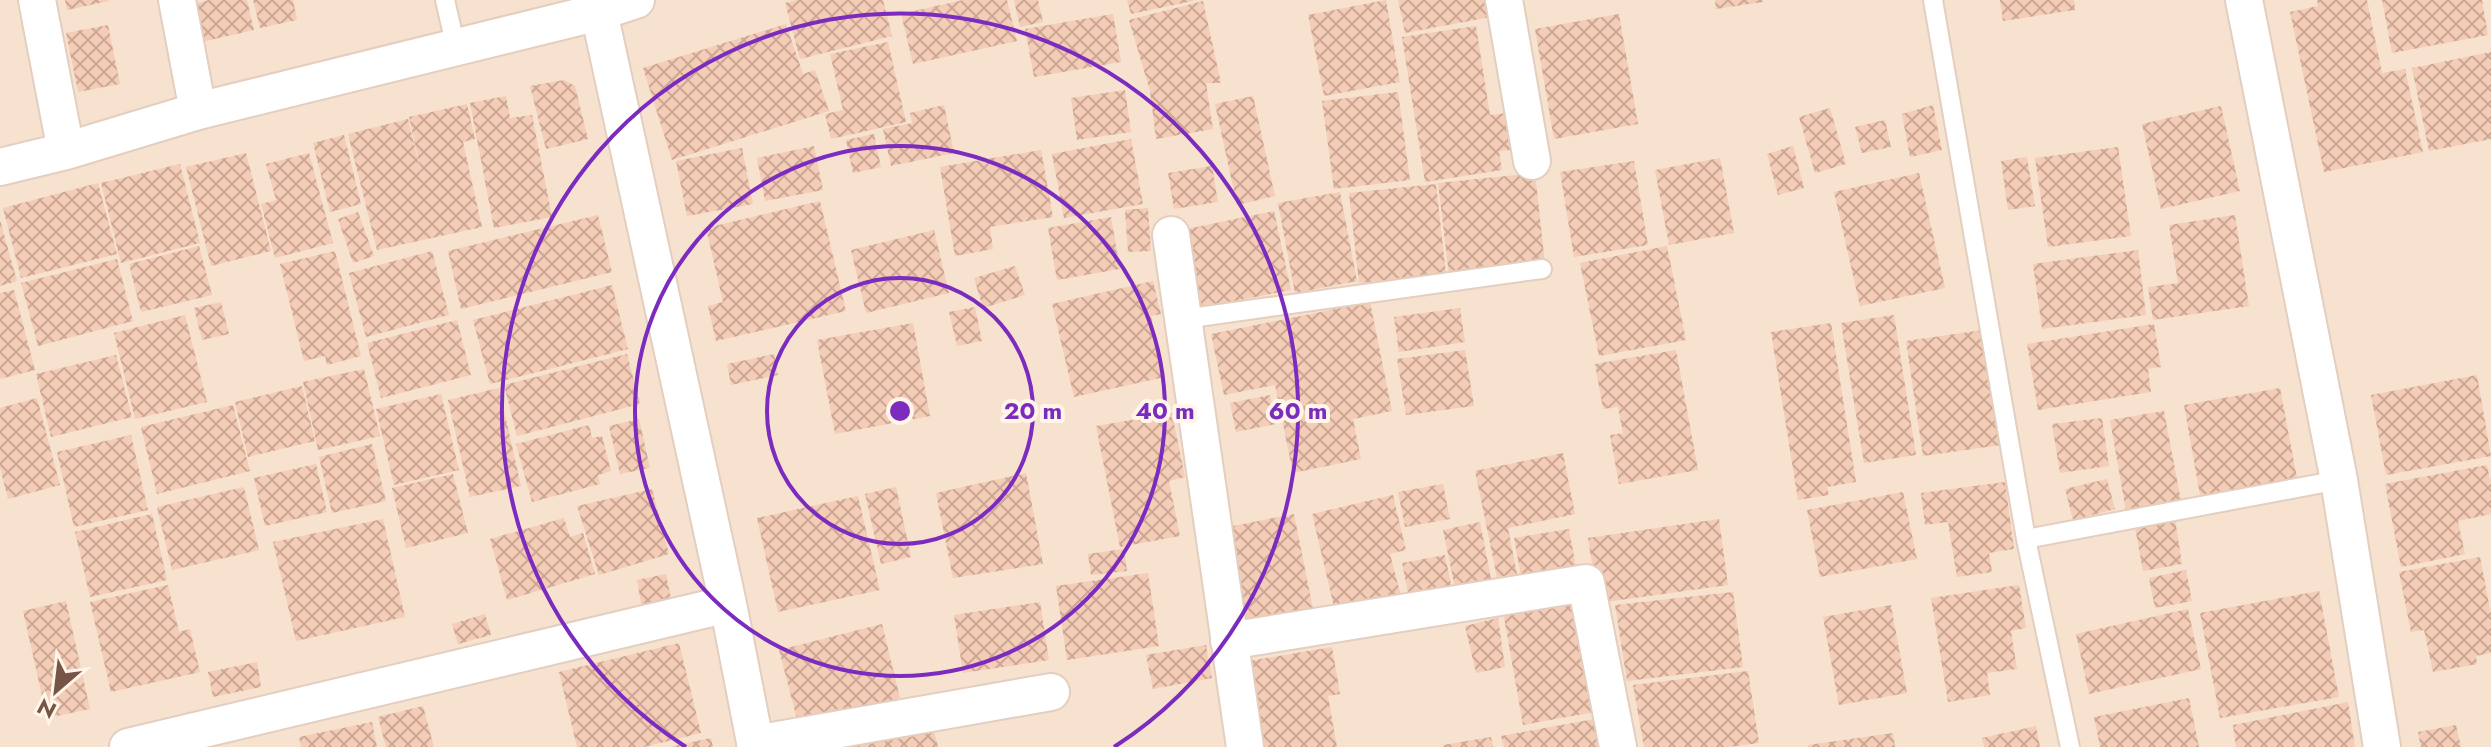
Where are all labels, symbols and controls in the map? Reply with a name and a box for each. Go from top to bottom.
text: 20 m [1004,393,1062,428]
text: 40 m [1135,393,1195,428]
text: 60 m [1269,393,1327,428]
centre of rings [886,397,914,425]
north arrow [16,651,96,731]
text: N [31,690,62,727]

